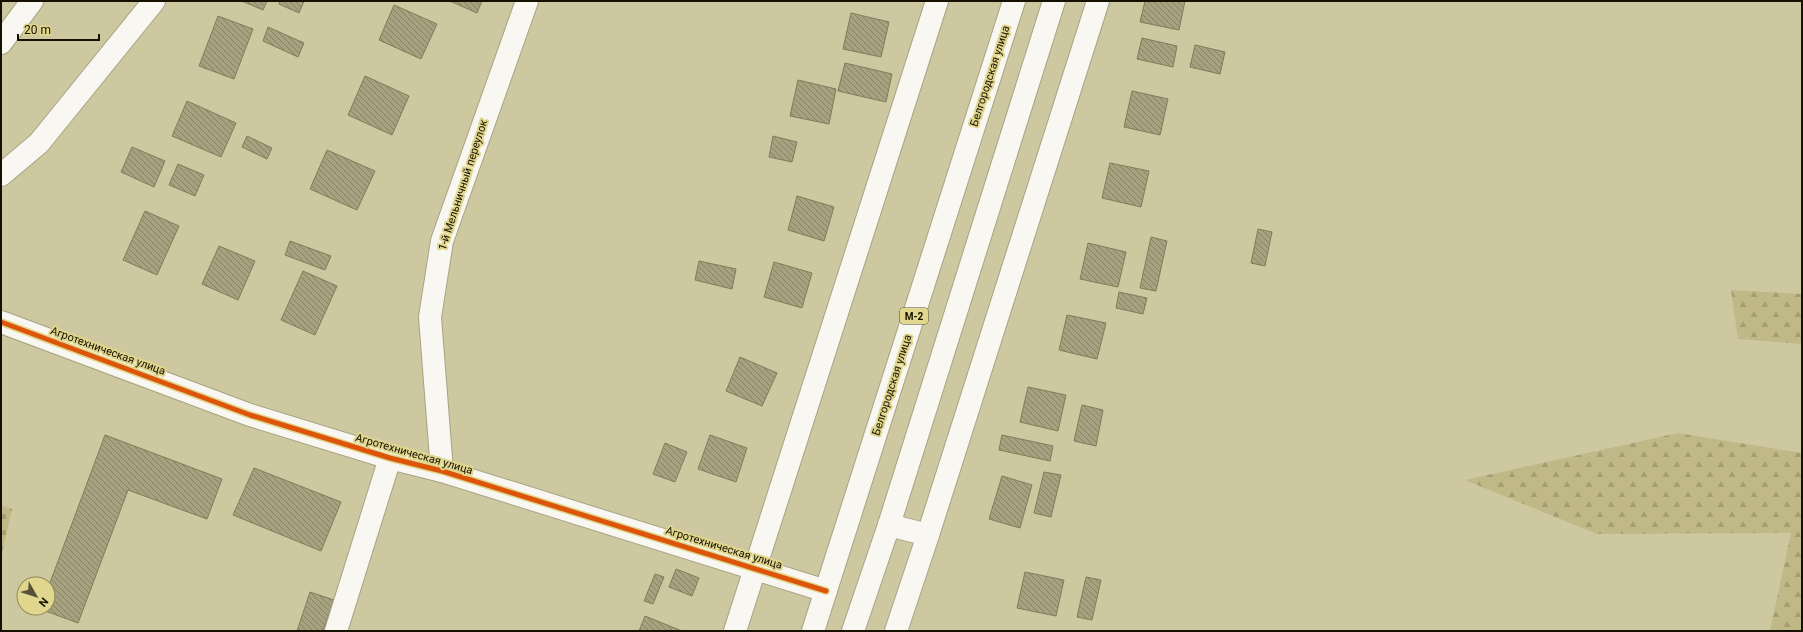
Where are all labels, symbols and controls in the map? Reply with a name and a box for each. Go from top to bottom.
scale bar [18,16,99,42]
text: 20 m [24,23,51,37]
street label: Белгородская улица [968,24,1012,128]
street label: 1-й Мельничный переулок [436,118,490,252]
road number: М-2 [900,308,928,324]
street label: Агротехническая улица [49,324,167,378]
street label: Белгородская улица [870,333,914,437]
street label: Агротехническая улица [354,431,474,477]
street label: Агротехническая улица [664,524,784,572]
north arrow [16,576,56,616]
text: N [36,595,51,609]

